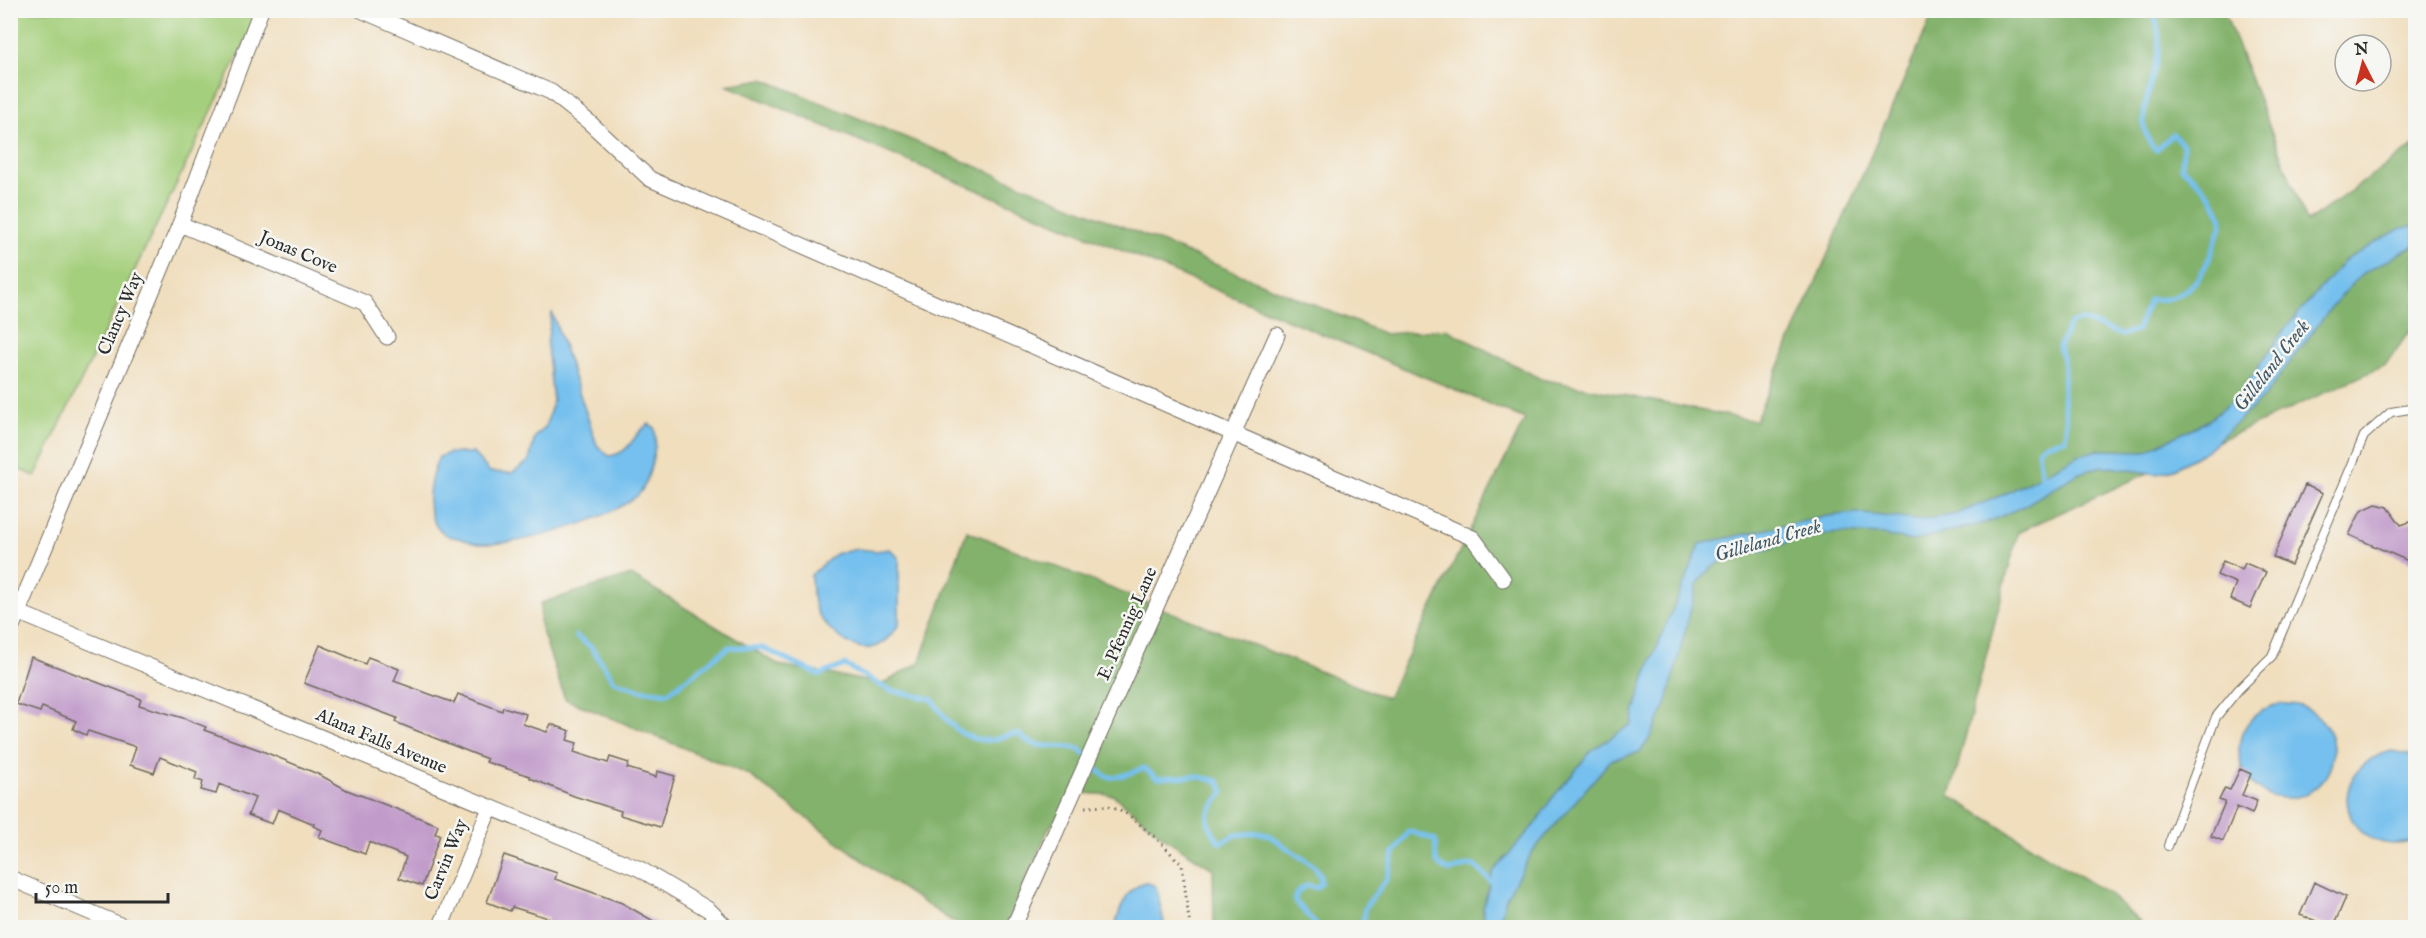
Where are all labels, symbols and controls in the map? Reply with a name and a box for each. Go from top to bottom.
north arrow [2333,33,2393,93]
text: N [2353,39,2370,61]
street label: Jonas Cove [254,225,341,280]
street label: Clancy Way [93,269,149,359]
water label: Gilleland Creek [2228,315,2316,417]
water label: Gilleland Creek [1712,514,1824,568]
street label: E. Pfennig Lane [1093,564,1163,684]
street label: Alana Falls Avenue [311,704,450,780]
street label: Carvin Way [420,816,474,904]
scale bar [36,866,168,904]
text: 50 m [45,877,78,900]

